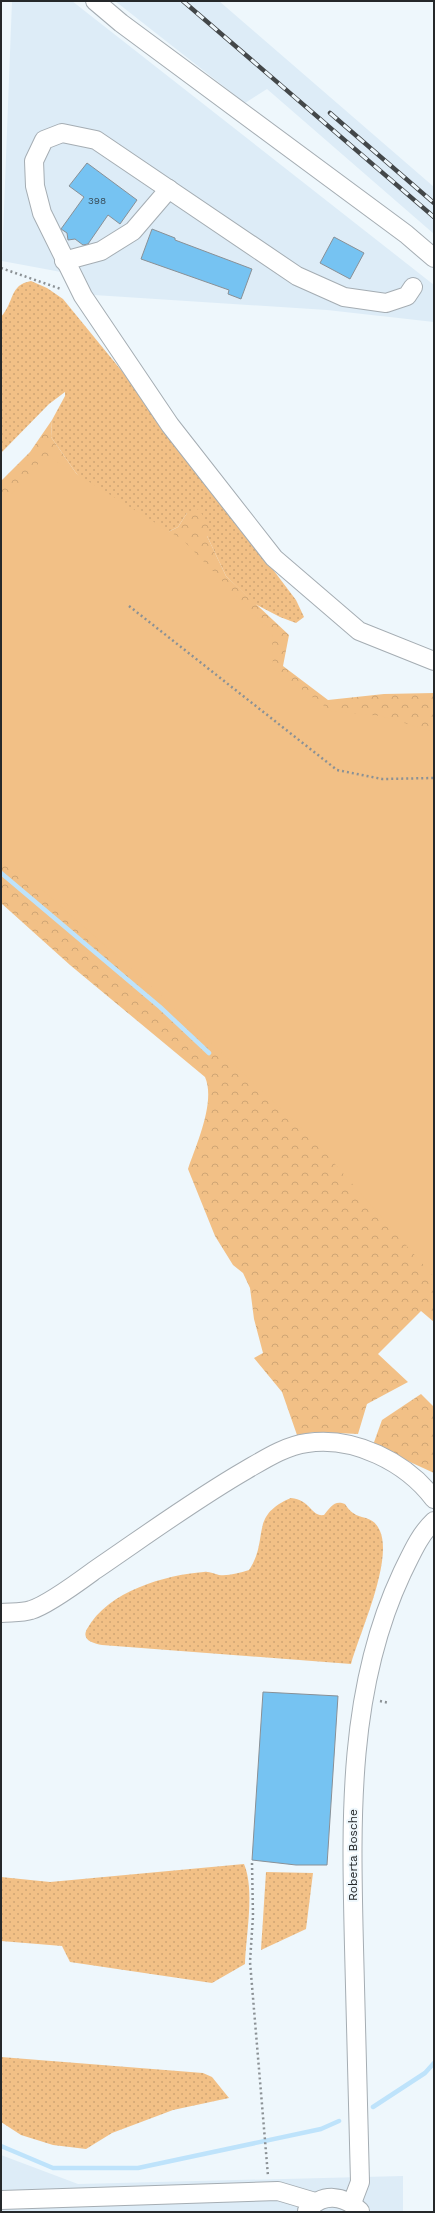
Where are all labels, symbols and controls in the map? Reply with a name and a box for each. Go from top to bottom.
house number: 398 [88,195,106,206]
street label: Roberta Bosche [346,1809,360,1901]

